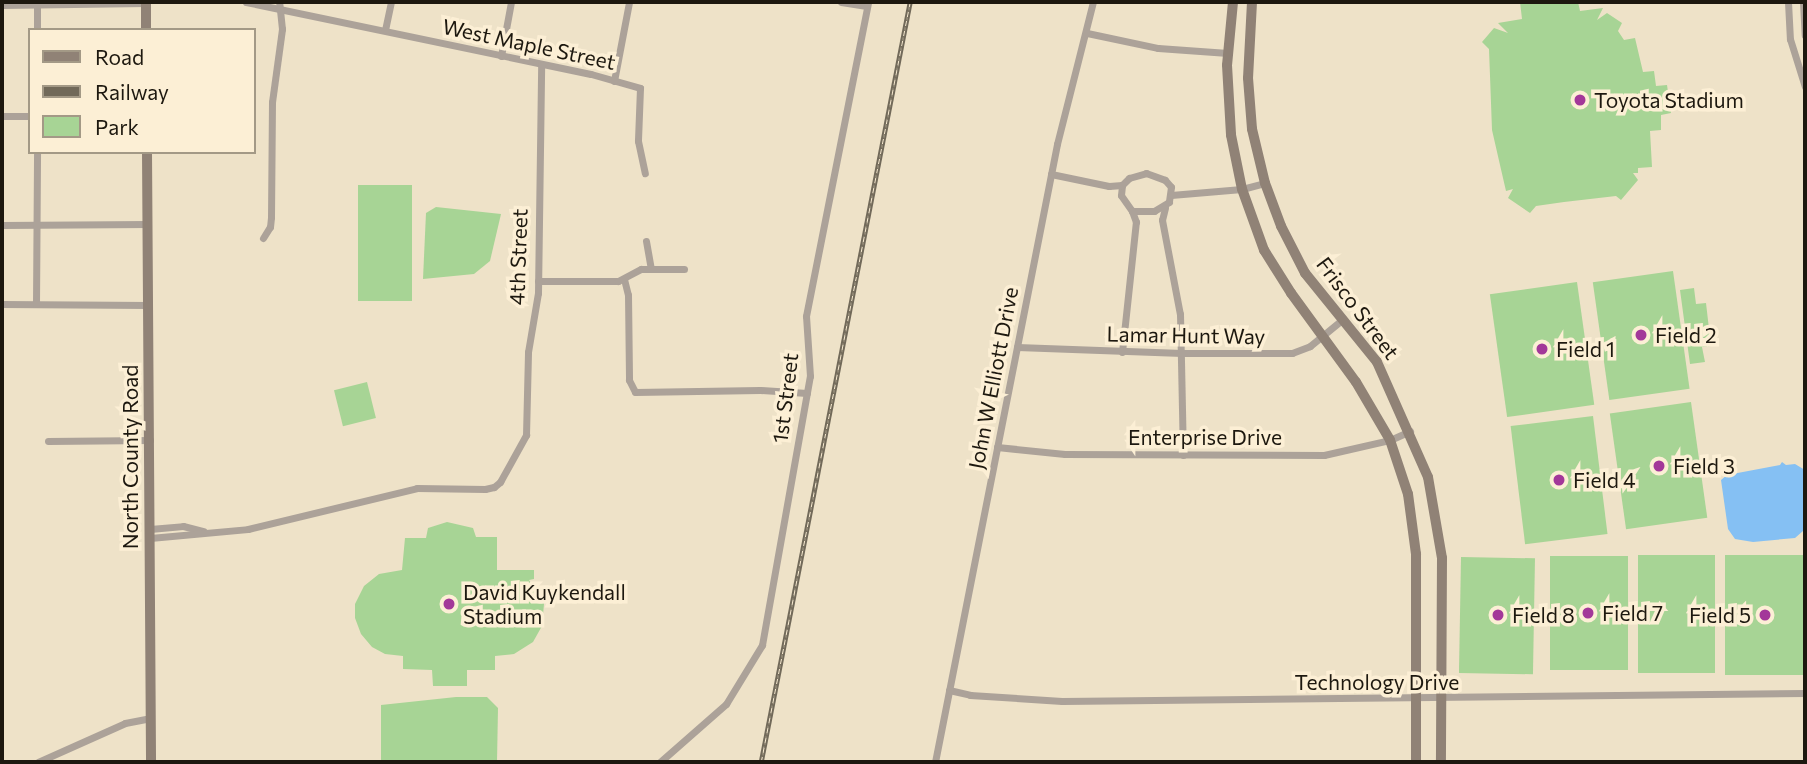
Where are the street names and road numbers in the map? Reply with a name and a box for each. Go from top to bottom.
street label: West Maple Street [440,13,618,75]
street label: 4th Street [504,208,532,306]
street label: Frisco Street [1311,252,1405,364]
street label: John W Elliott Drive [963,285,1023,471]
street label: Lamar Hunt Way [1106,321,1266,349]
street label: 1st Street [767,352,803,444]
street label: North County Road [117,365,143,549]
street label: Enterprise Drive [1128,424,1282,450]
street label: Technology Drive [1295,669,1459,695]

